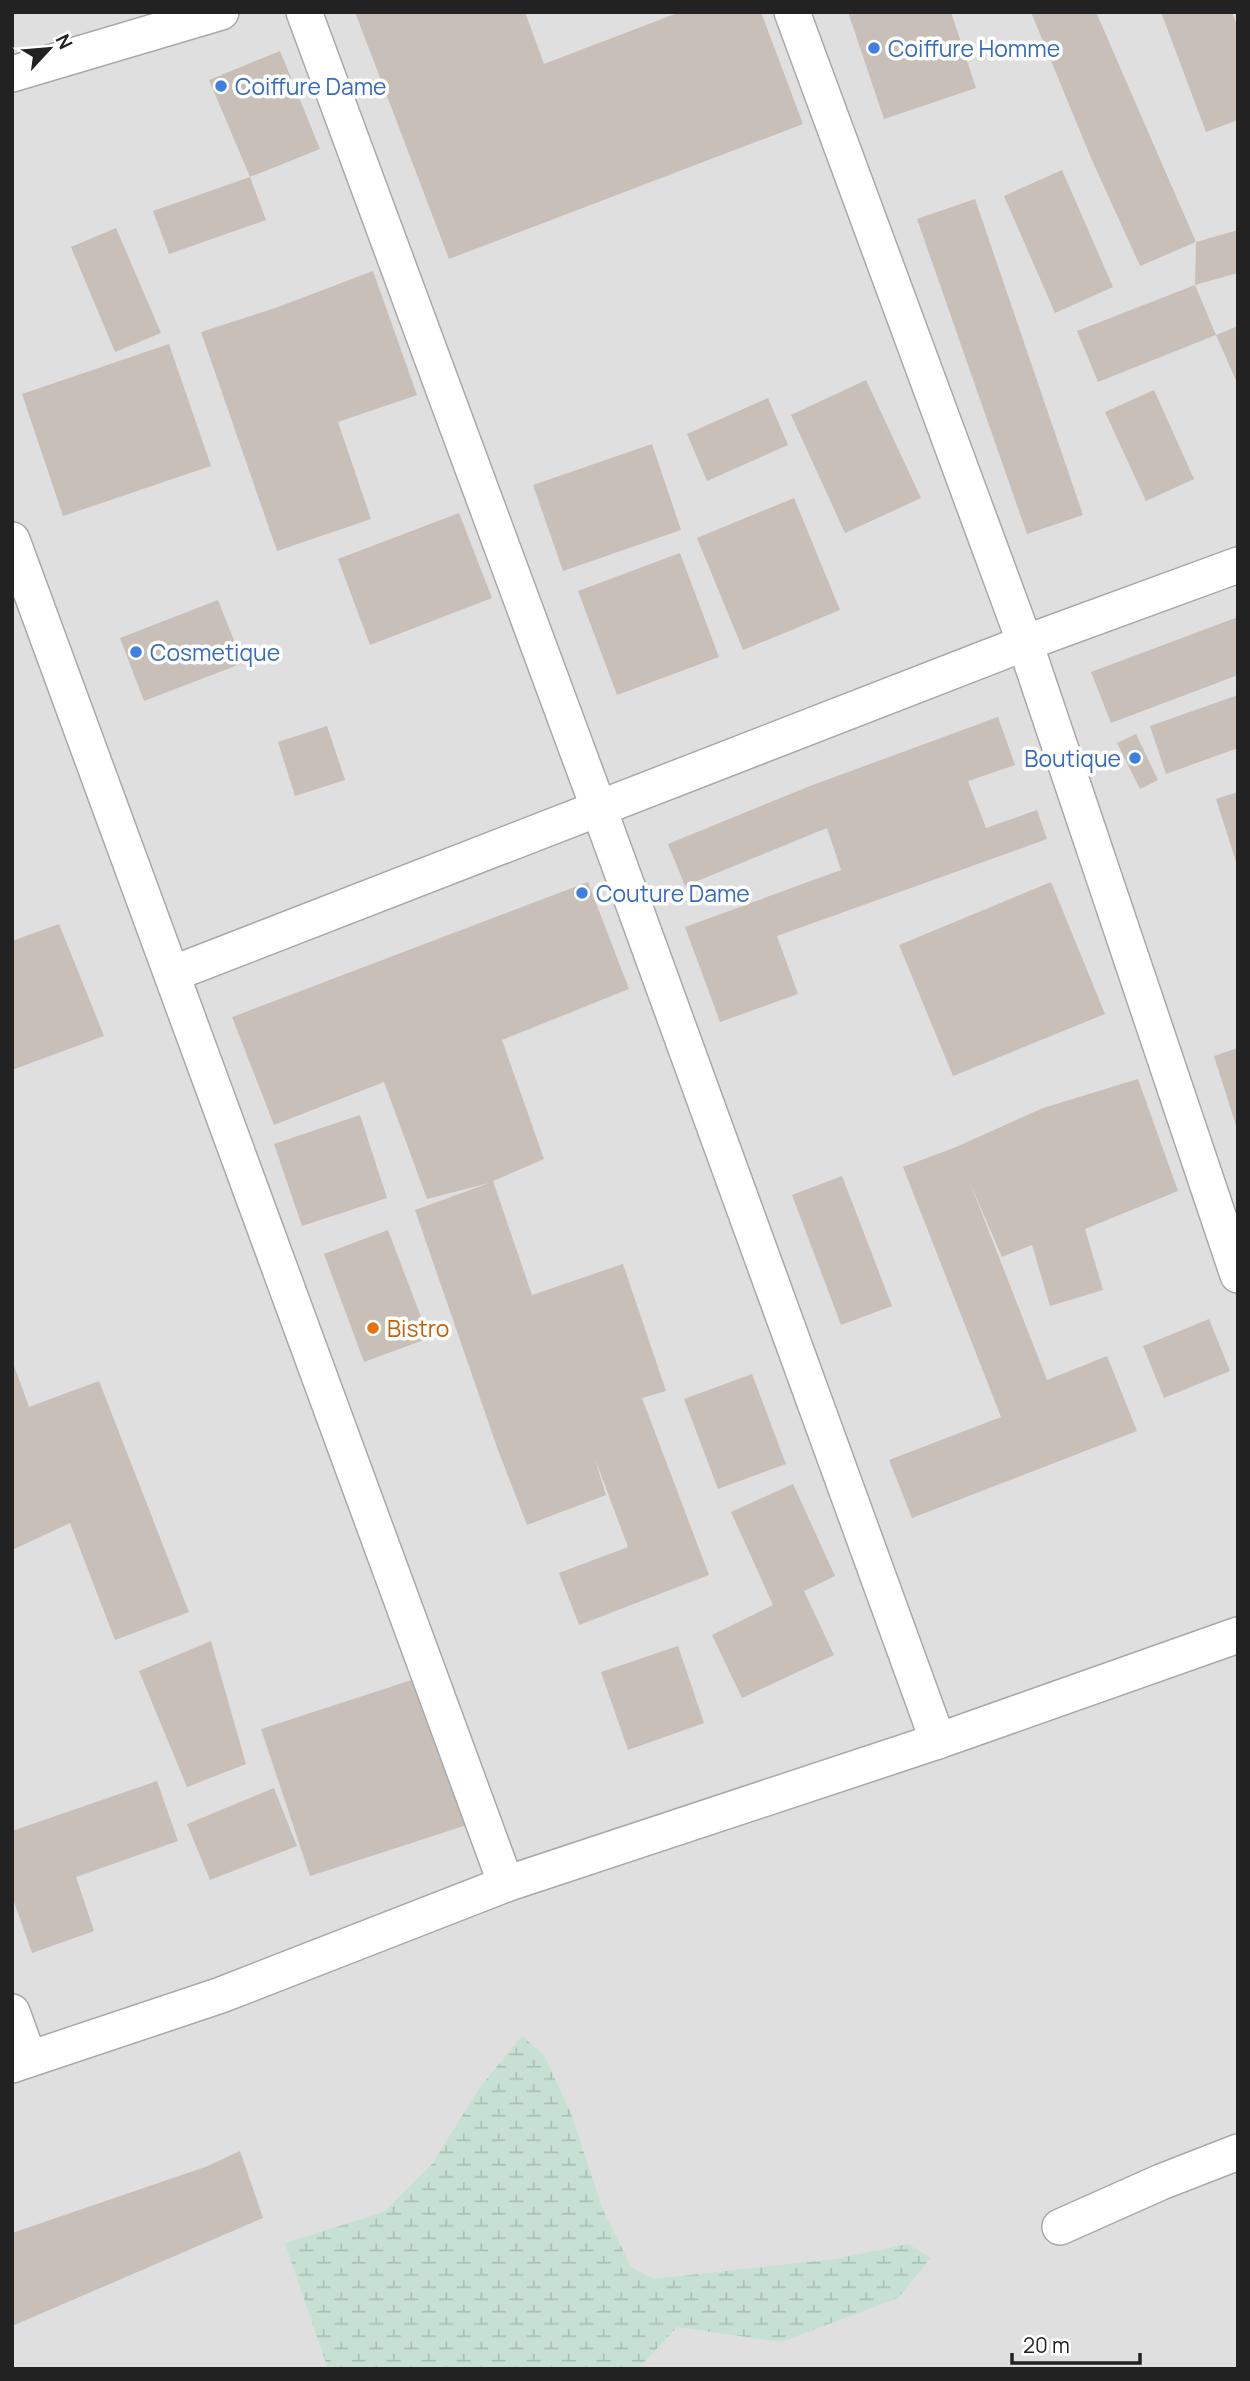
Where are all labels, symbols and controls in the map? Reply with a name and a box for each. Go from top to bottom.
north arrow [14,14,84,84]
text: N [50,30,79,53]
place label: Coiffure Homme [888,32,1060,64]
marker: Coiffure Homme [866,40,882,56]
place label: Coiffure Dame [235,70,387,102]
marker: Coiffure Dame [213,78,229,94]
place label: Cosmetique [150,636,280,668]
marker: Cosmetique [128,644,144,660]
place label: Boutique [1024,742,1121,774]
marker: Boutique [1127,750,1143,766]
place label: Couture Dame [596,877,750,909]
marker: Couture Dame [574,885,590,901]
place label: Bistro [387,1312,449,1344]
marker: Bistro [365,1320,381,1336]
scale bar [1012,2322,1140,2366]
text: 20 m [1023,2331,1070,2359]

